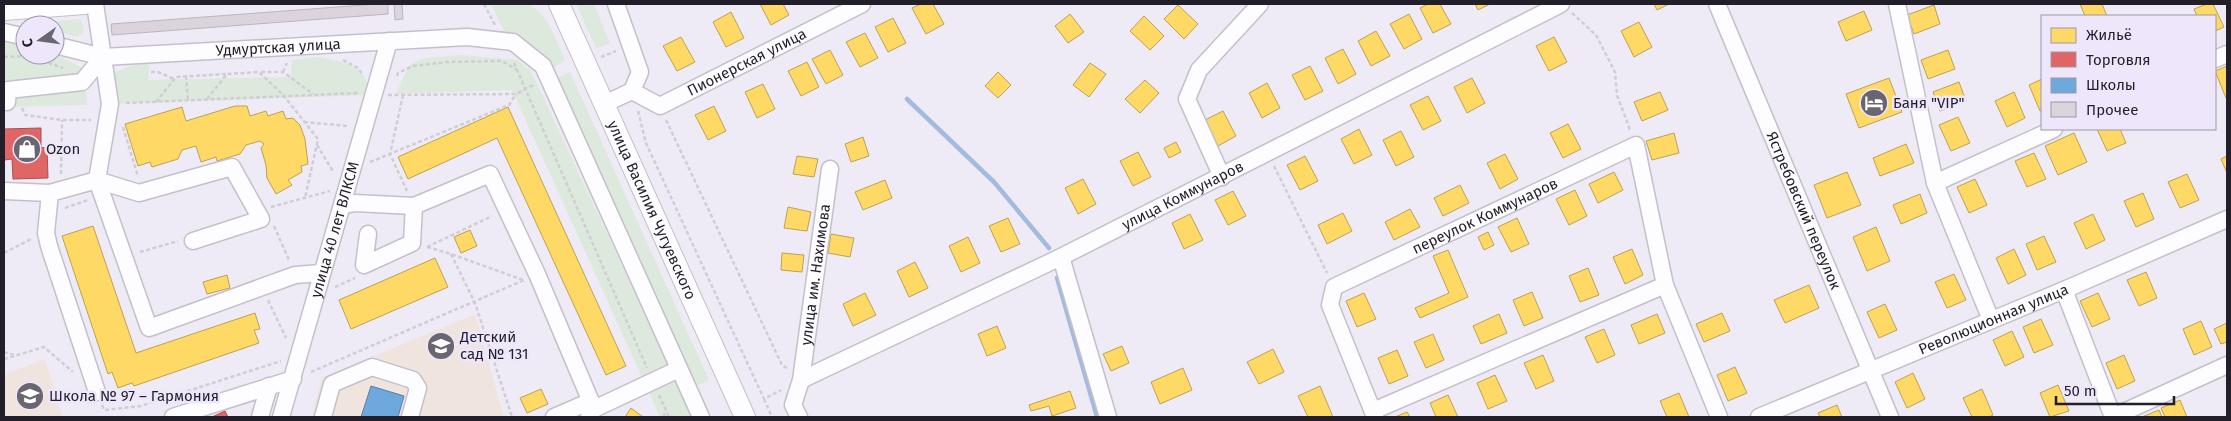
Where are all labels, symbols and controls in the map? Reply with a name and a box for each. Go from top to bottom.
north arrow [15,15,65,65]
legend [2041,15,2216,130]
street label: Пионерская улица [684,25,809,100]
text: Жильё [2086,26,2132,44]
street label: Удмуртская улица [215,35,341,60]
text: С [19,37,37,49]
text: Торговля [2086,51,2151,69]
text: Школы [2086,76,2136,94]
hotel icon: Баня "VIP" [1859,88,1889,118]
place label: Баня "VIP" [1893,94,1964,112]
text: Прочее [2086,101,2138,119]
street label: улица Василия Чугуевского [604,118,700,302]
street label: Ястребовский переулок [1762,129,1845,292]
shop icon: Ozon [12,134,42,164]
place label: Ozon [46,140,80,158]
street label: улица Коммунаров [1119,157,1247,234]
street label: улица 40 лет ВЛКСМ [307,159,363,300]
street label: переулок Коммунаров [1409,174,1561,258]
street label: улица им. Нахимова [797,203,834,346]
street label: Революционная улица [1916,280,2071,359]
place label: Детский сад № 131 [459,328,528,363]
school or university icon: Детский сад № 131 [426,331,456,361]
scale bar [2056,374,2174,406]
school or university icon: Школа № 97 – Гармония [15,381,45,411]
text: 50 m [2064,382,2097,400]
place label: Школа № 97 – Гармония [49,387,219,405]

